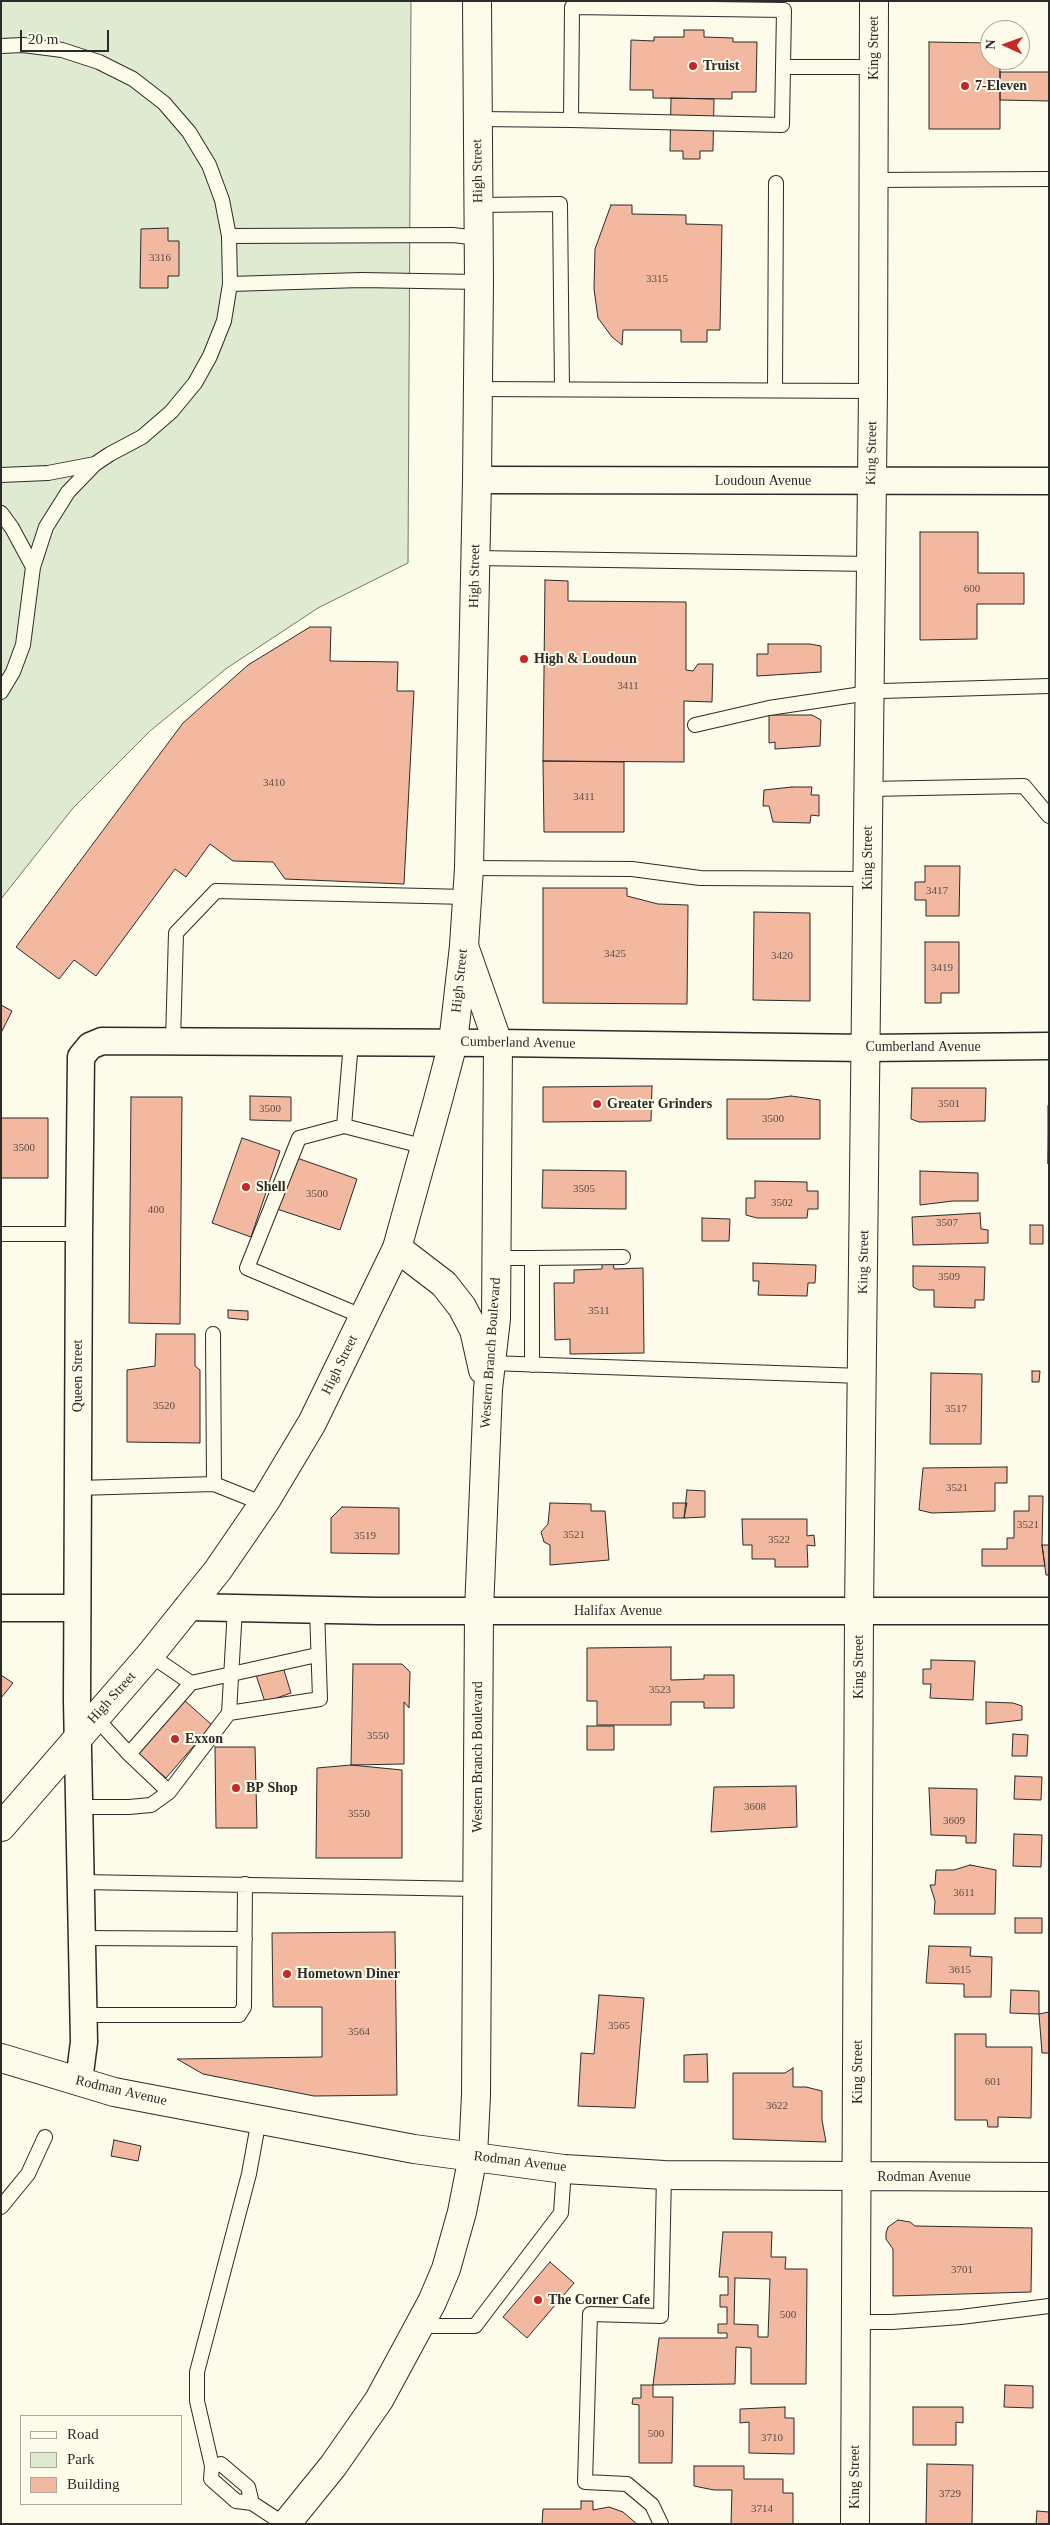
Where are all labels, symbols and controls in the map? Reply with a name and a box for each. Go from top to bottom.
street label: King Street [866,16,882,80]
scale bar [22,20,111,52]
north arrow [980,20,1030,70]
text: 20 m [28,31,58,47]
text: N [983,39,998,50]
place label: Truist [703,58,739,74]
marker: Truist [687,60,699,72]
place label: 7-Eleven [975,78,1027,94]
marker: 7-Eleven [959,80,971,92]
street label: High Street [469,139,487,203]
house number: 3316 [149,251,171,265]
house number: 3315 [646,272,668,286]
street label: King Street [863,421,881,485]
street label: Loudoun Avenue [715,473,811,489]
street label: High Street [466,544,484,608]
house number: 600 [964,582,980,596]
place label: High & Loudoun [534,651,637,667]
marker: High & Loudoun [518,653,530,665]
house number: 3411 [617,679,639,693]
house number: 3410 [263,776,285,790]
house number: 3411 [573,790,595,804]
street label: King Street [860,826,876,890]
house number: 3417 [926,884,948,898]
house number: 3425 [604,947,626,961]
street label: High Street [448,948,472,1014]
house number: 3420 [771,949,793,963]
house number: 3419 [931,961,953,975]
street label: Cumberland Avenue [460,1034,576,1052]
street label: Cumberland Avenue [865,1039,981,1055]
place label: Greater Grinders [607,1096,712,1112]
house number: 3501 [938,1097,960,1111]
marker: Greater Grinders [591,1098,603,1110]
house number: 3500 [259,1102,281,1116]
house number: 3500 [762,1112,784,1126]
house number: 3500 [13,1141,35,1155]
place label: Shell [256,1179,286,1195]
marker: Shell [240,1181,252,1193]
house number: 3505 [573,1182,595,1196]
house number: 3500 [306,1187,328,1201]
house number: 3502 [771,1196,793,1210]
house number: 400 [148,1203,164,1217]
house number: 3507 [936,1216,958,1230]
street label: King Street [855,1230,873,1294]
house number: 3509 [938,1270,960,1284]
street label: Western Branch Boulevard [477,1277,505,1429]
house number: 3511 [588,1304,610,1318]
street label: High Street [318,1332,362,1398]
street label: Queen Street [70,1340,86,1412]
house number: 3520 [153,1399,175,1413]
house number: 3517 [945,1402,967,1416]
house number: 3521 [946,1481,968,1495]
house number: 3521 [1017,1518,1039,1532]
house number: 3521 [563,1528,585,1542]
house number: 3519 [354,1529,376,1543]
house number: 3522 [768,1533,790,1547]
street label: Halifax Avenue [574,1603,662,1619]
street label: King Street [851,1635,867,1699]
street label: High Street [84,1669,140,1727]
street label: Western Branch Boulevard [470,1681,486,1833]
house number: 3523 [649,1683,671,1697]
house number: 3550 [367,1729,389,1743]
place label: Exxon [185,1731,223,1747]
marker: Exxon [169,1733,181,1745]
place label: BP Shop [246,1780,298,1796]
marker: BP Shop [230,1782,242,1794]
house number: 3608 [744,1800,766,1814]
house number: 3550 [348,1807,370,1821]
house number: 3609 [943,1814,965,1828]
house number: 3611 [953,1886,975,1900]
house number: 3615 [949,1963,971,1977]
place label: Hometown Diner [297,1966,400,1982]
marker: Hometown Diner [281,1968,293,1980]
house number: 3565 [608,2019,630,2033]
house number: 3564 [348,2025,370,2039]
street label: King Street [850,2040,866,2104]
street label: Rodman Avenue [74,2072,168,2110]
house number: 601 [985,2075,1001,2089]
house number: 3622 [766,2099,788,2113]
street label: Rodman Avenue [473,2148,567,2176]
street label: Rodman Avenue [877,2169,971,2185]
house number: 3701 [951,2263,973,2277]
place label: The Corner Cafe [548,2292,650,2308]
marker: The Corner Cafe [532,2294,544,2306]
house number: 500 [780,2308,796,2322]
legend [20,2415,182,2505]
text: Road [67,2426,99,2442]
house number: 500 [648,2427,664,2441]
house number: 3710 [761,2431,783,2445]
street label: King Street [847,2445,863,2509]
text: Park [67,2451,95,2467]
text: Building [67,2476,120,2492]
house number: 3729 [939,2487,961,2501]
house number: 3714 [751,2502,773,2516]

